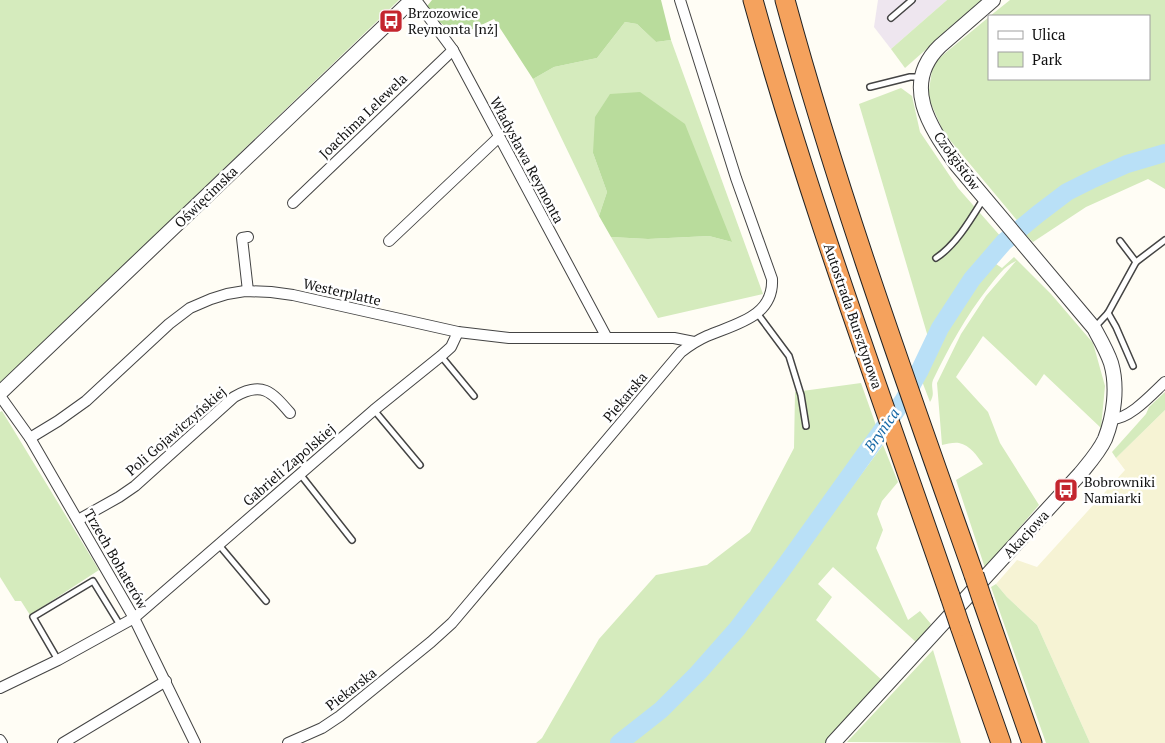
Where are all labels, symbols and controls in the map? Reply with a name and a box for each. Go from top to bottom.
place label: Brzozowice Reymonta [nż] [408,3,498,38]
bus stop icon: Brzozowice Reymonta [nż] [378,8,404,34]
legend [988,15,1150,80]
text: Ulica [1032,24,1066,44]
text: Park [1032,49,1062,69]
street label: Joachima Lelewela [315,69,411,163]
street label: Władysława Reymonta [486,93,569,226]
street label: Czołgistów [930,128,986,195]
street label: Oświęcimska [170,162,241,232]
street label: Autostrada Bursztynowa [820,241,887,391]
street label: Westerplatte [301,273,383,310]
street label: Piekarska [598,368,651,426]
street label: Poli Gojawiczyńskiej [121,382,230,480]
water label: Brynica [858,404,903,456]
street label: Gabrieli Zapolskiej [238,419,339,510]
place label: Bobrowniki Namiarki [1084,472,1155,507]
bus stop icon: Bobrowniki Namiarki [1053,477,1079,503]
street label: Trzech Bohaterów [80,505,153,613]
street label: Akacjowa [998,506,1053,562]
street label: Piekarska [321,663,380,714]

